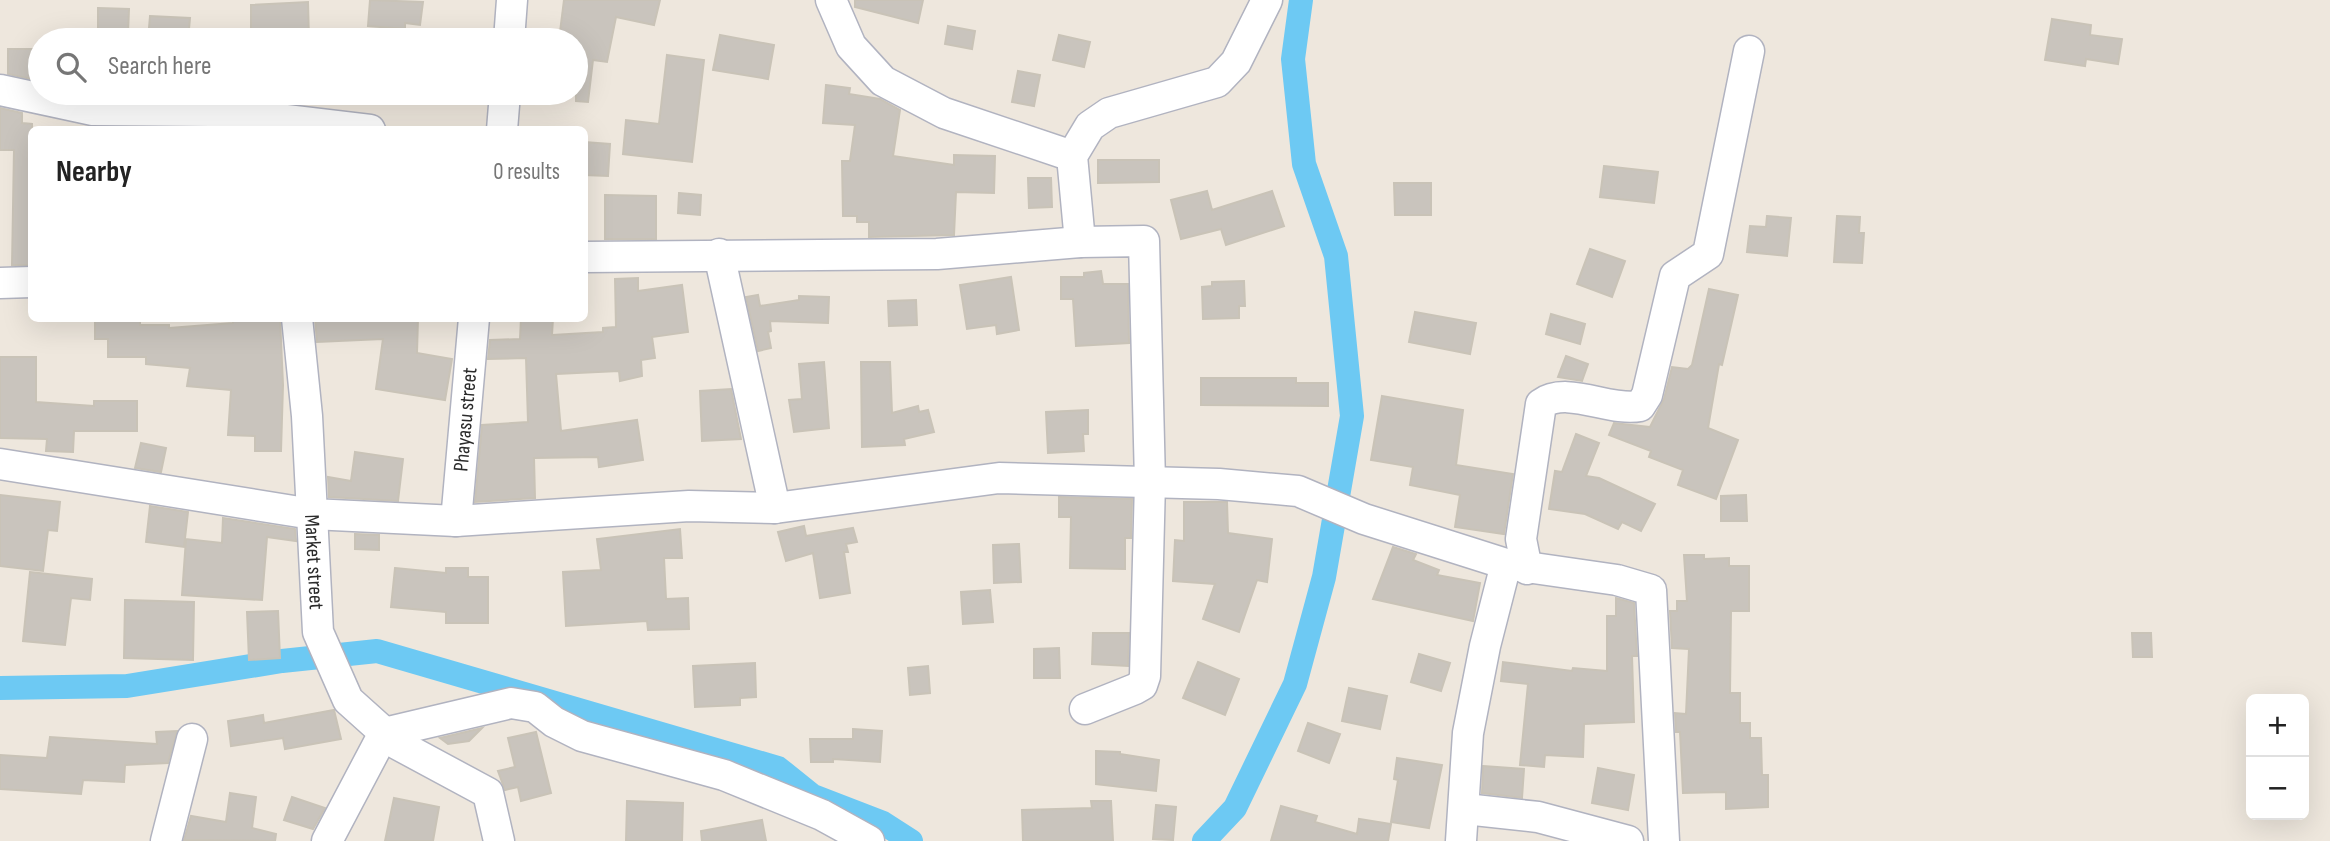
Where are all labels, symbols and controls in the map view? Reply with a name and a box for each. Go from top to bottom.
search box [28,28,588,105]
icon: search [52,48,90,86]
text: Search here [108,51,211,82]
text: Nearby [56,154,132,190]
text: 0 results [493,158,560,186]
street label: Phayasu street [448,366,482,472]
street label: Market street [300,514,329,610]
map controls [2246,694,2309,820]
button: + [2246,694,2309,757]
button: − [2246,757,2309,820]

